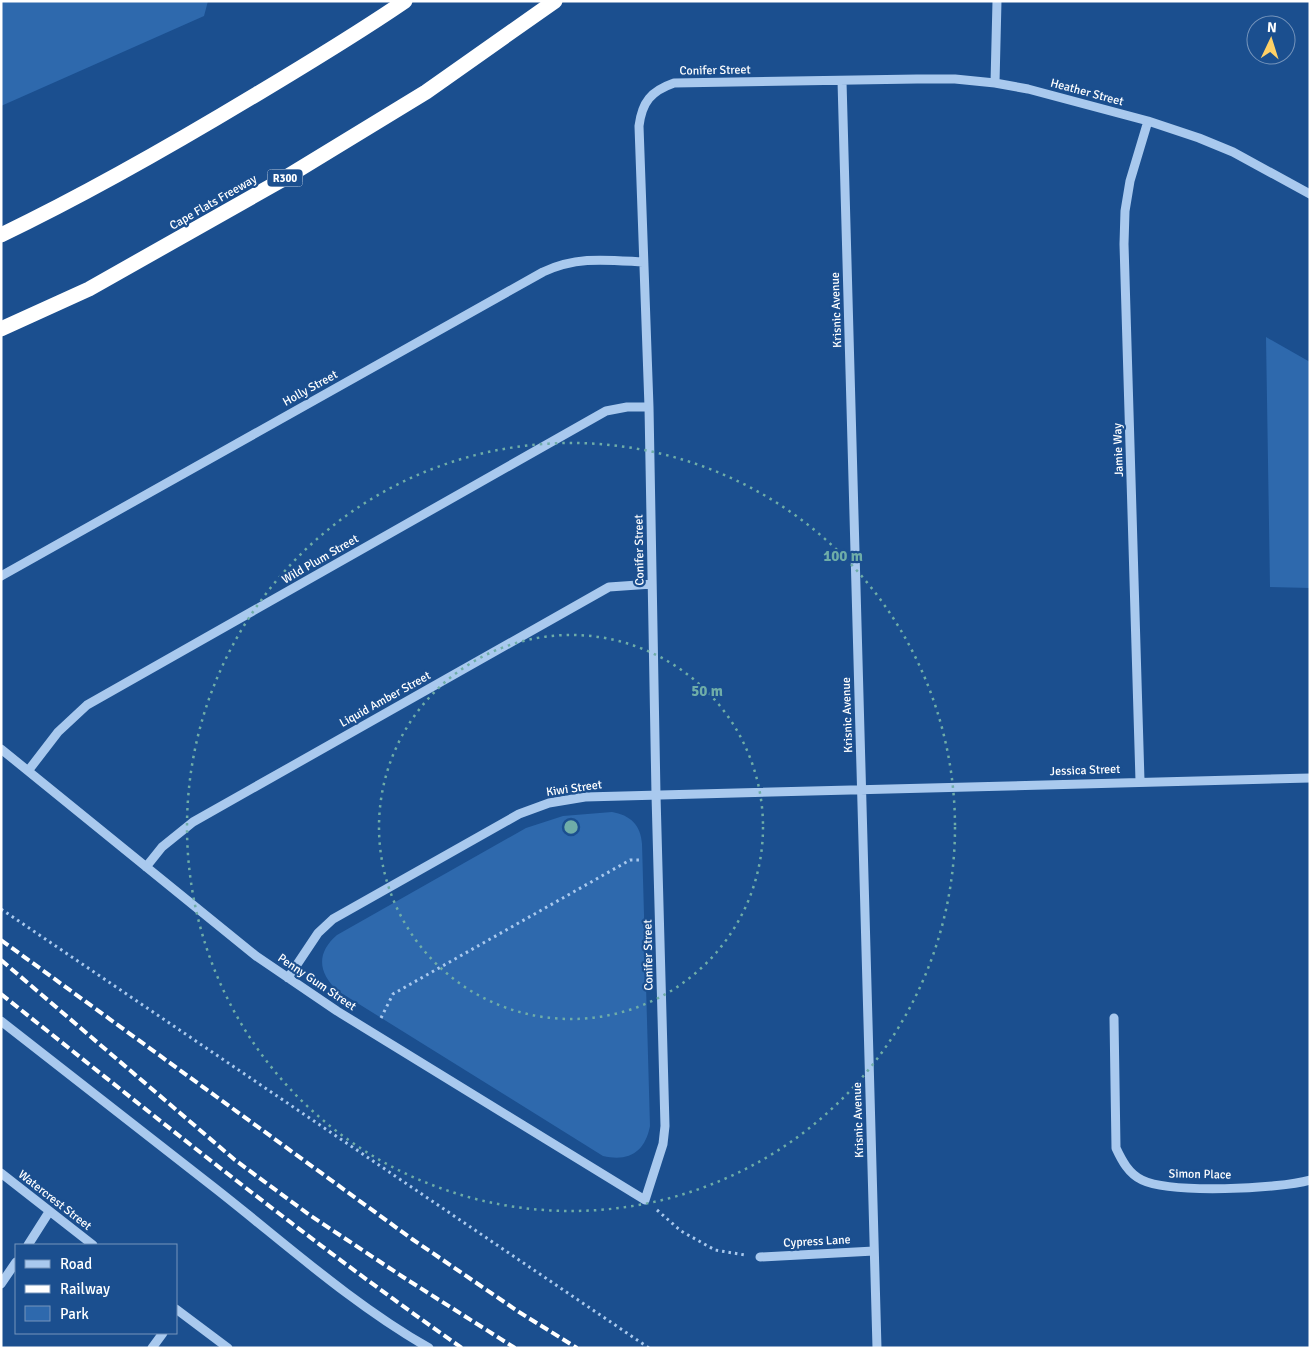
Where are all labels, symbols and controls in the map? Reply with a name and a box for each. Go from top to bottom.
north arrow [1246,15,1296,65]
text: N [1266,19,1277,36]
street label: Conifer Street [679,62,751,79]
street label: Heather Street [1049,76,1125,109]
road number: R300 [268,170,302,187]
street label: Cape Flats Freeway [167,171,260,233]
street label: Krisnic Avenue [828,272,845,348]
street label: Holly Street [280,367,340,410]
street label: Jamie Way [1110,422,1127,477]
street label: Conifer Street [631,514,648,586]
street label: Wild Plum Street [279,531,361,587]
text: 100 m [823,547,863,565]
street label: Liquid Amber Street [337,668,433,731]
street label: Krisnic Avenue [839,677,856,753]
text: 50 m [691,682,723,700]
street label: Jessica Street [1049,762,1121,779]
street label: Kiwi Street [545,777,603,800]
centre of rings [562,818,580,836]
street label: Conifer Street [640,919,657,991]
street label: Penny Gum Street [275,951,359,1014]
street label: Krisnic Avenue [850,1082,867,1158]
street label: Simon Place [1168,1166,1232,1183]
street label: Watercrest Street [15,1167,94,1234]
street label: Cypress Lane [783,1232,851,1251]
legend [15,1244,178,1334]
text: Road [60,1255,92,1273]
text: Railway [60,1280,110,1298]
text: Park [60,1305,89,1323]

